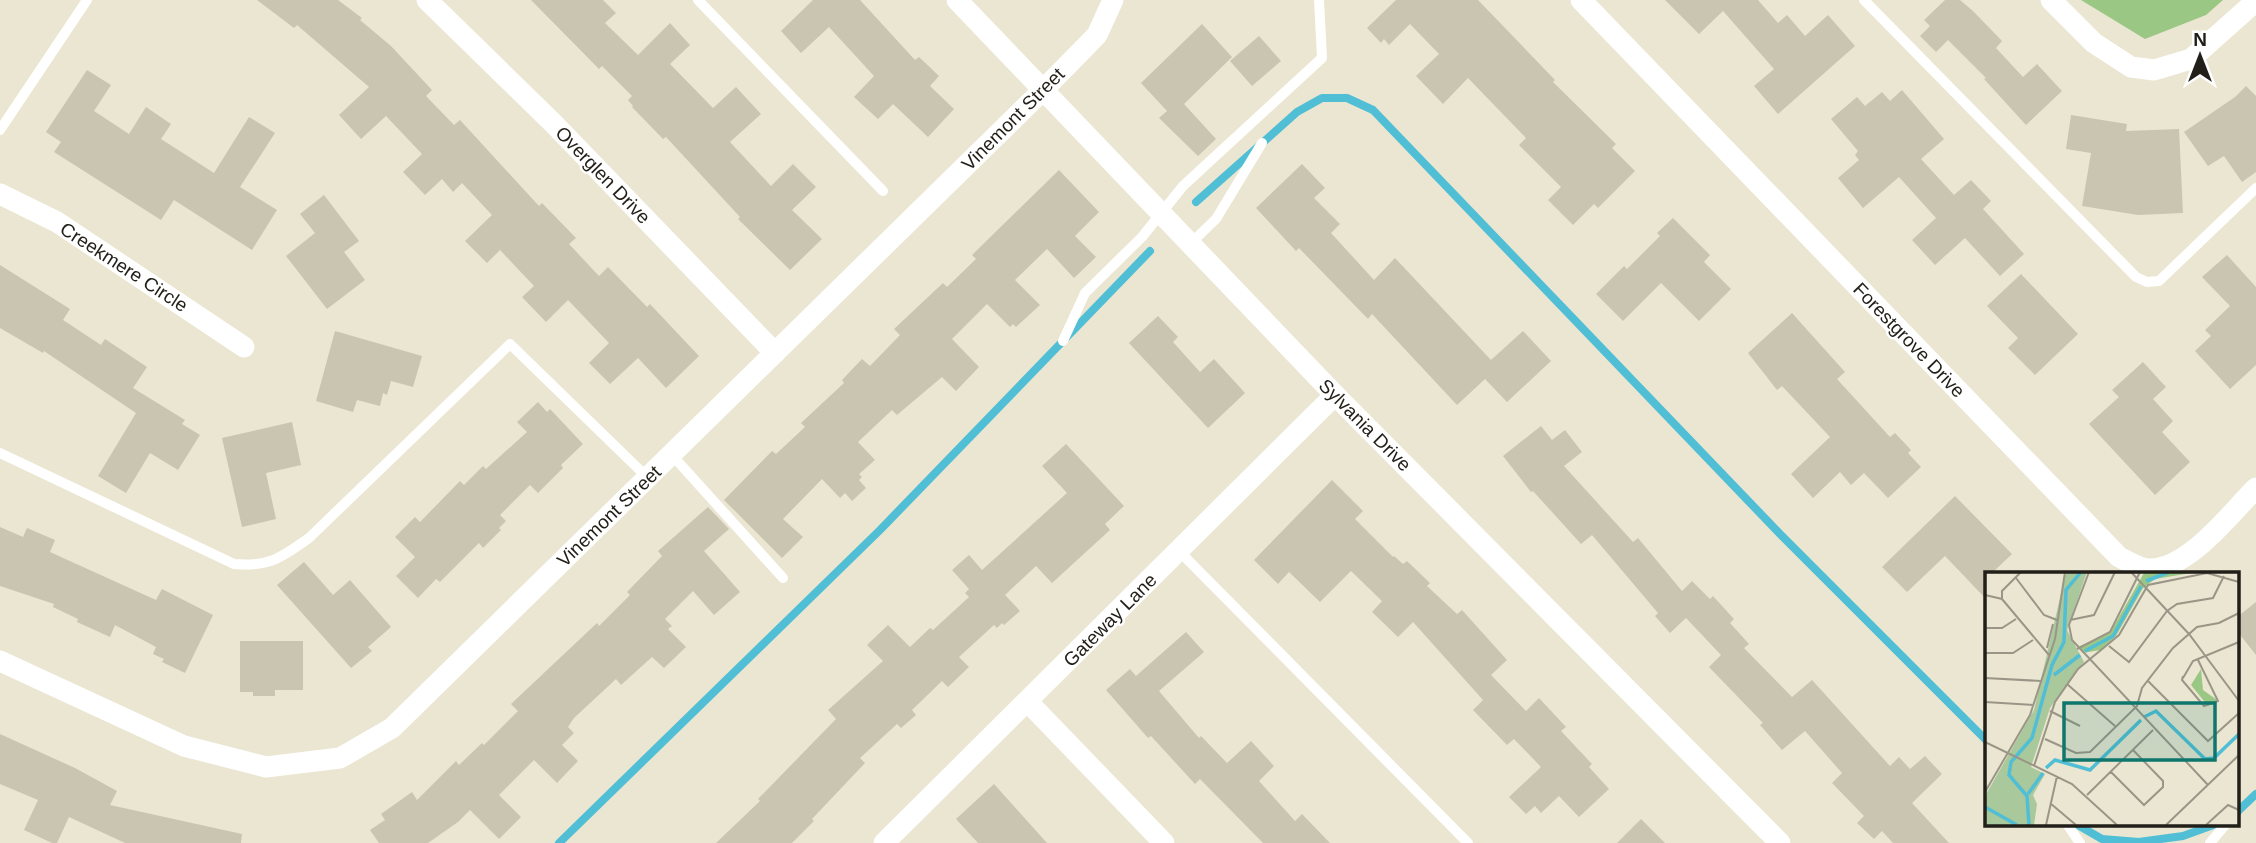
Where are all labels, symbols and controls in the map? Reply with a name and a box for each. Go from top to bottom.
north arrow [2165,21,2235,91]
text: N [2193,29,2207,50]
street label: Vinemont Street [958,63,1069,174]
street label: Overglen Drive [551,122,655,228]
street label: Creekmere Circle [56,218,192,316]
street label: Forestgrove Drive [1849,278,1969,402]
street label: Sylvania Drive [1315,375,1415,475]
street label: Vinemont Street [553,461,666,571]
street label: Gateway Lane [1059,569,1161,671]
inset map [1985,572,2238,826]

